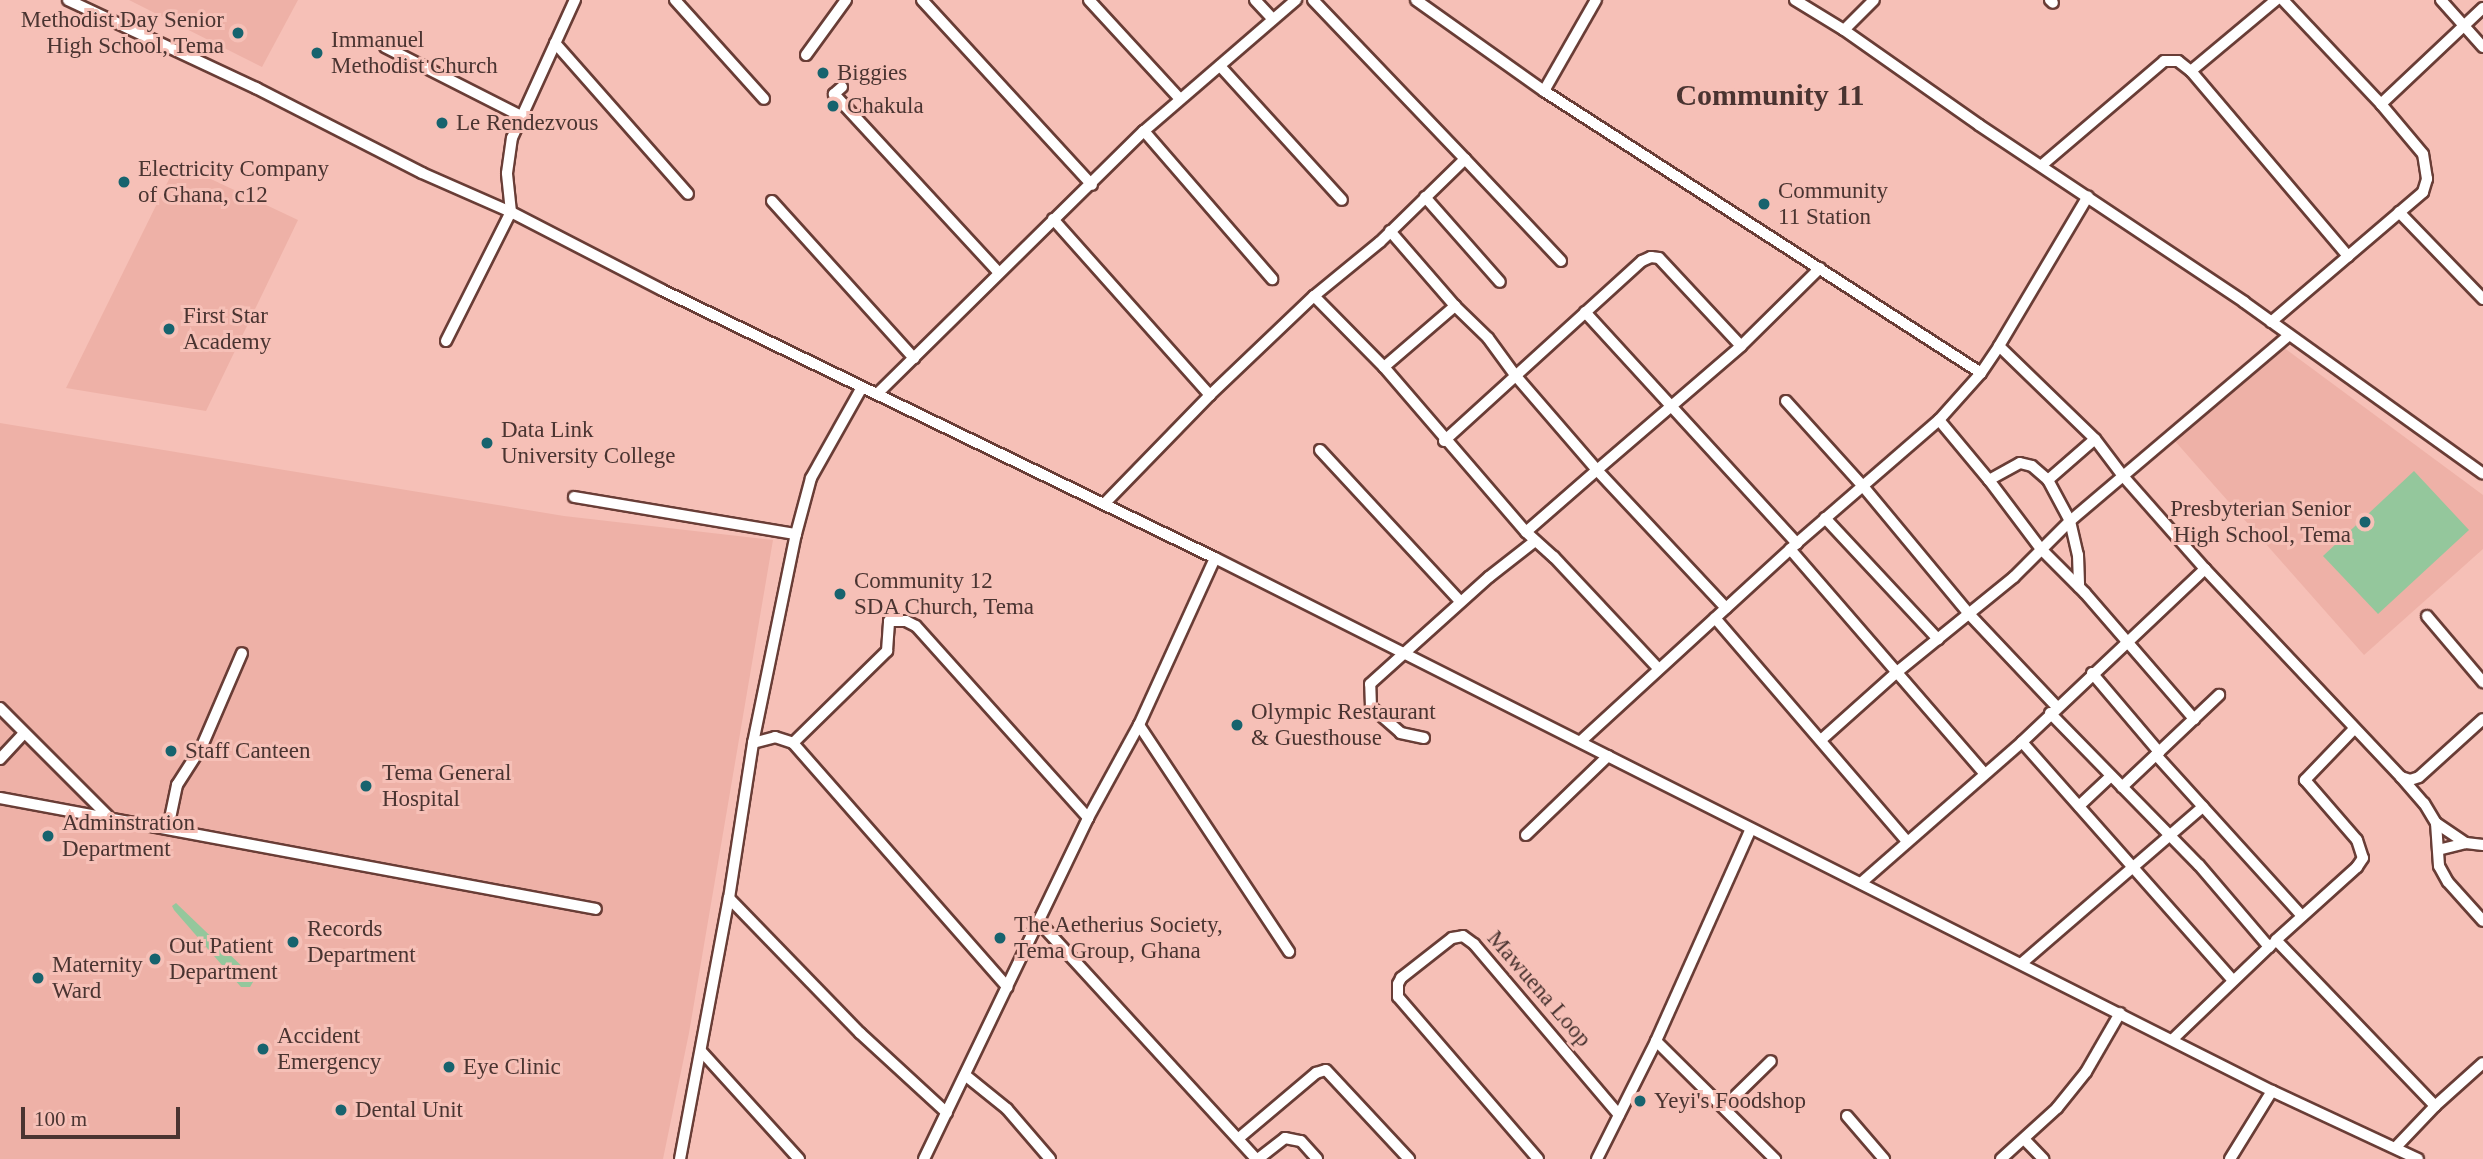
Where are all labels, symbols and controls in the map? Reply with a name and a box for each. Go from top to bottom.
place label: Methodist Day Senior High School, Tema [21,6,224,60]
marker: Methodist Day Senior High School, Tema [230,25,246,41]
place label: Immanuel Methodist Church [331,26,498,80]
marker: Immanuel Methodist Church [309,45,325,61]
place label: Biggies [837,59,907,87]
marker: Biggies [815,65,831,81]
district label: Community 11 [1675,77,1865,113]
place label: Chakula [847,92,924,120]
marker: Chakula [825,98,841,114]
place label: Le Rendezvous [456,109,598,137]
marker: Le Rendezvous [434,115,450,131]
place label: Electricity Company of Ghana, c12 [138,155,329,209]
marker: Electricity Company of Ghana, c12 [116,174,132,190]
place label: Community 11 Station [1778,177,1888,231]
marker: Community 11 Station [1756,196,1772,212]
place label: First Star Academy [183,302,271,356]
marker: First Star Academy [161,321,177,337]
place label: Data Link University College [501,416,675,470]
marker: Data Link University College [479,435,495,451]
place label: Presbyterian Senior High School, Tema [2170,495,2351,549]
marker: Presbyterian Senior High School, Tema [2357,514,2373,530]
place label: Community 12 SDA Church, Tema [854,567,1036,621]
marker: Community 12 SDA Church, Tema [832,586,848,602]
place label: Olympic Restaurant & Guesthouse [1251,698,1436,752]
marker: Olympic Restaurant & Guesthouse [1229,717,1245,733]
place label: Staff Canteen [185,737,310,765]
marker: Staff Canteen [163,743,179,759]
place label: Tema General Hospital [382,759,511,813]
marker: Tema General Hospital [356,776,376,796]
place label: Adminstration Department [62,809,195,863]
marker: Adminstration Department [40,828,56,844]
place label: The Aetherius Society, Tema Group, Ghana [1014,911,1224,965]
place label: Records Department [307,915,416,969]
street label: Mawuena Loop [1481,925,1597,1053]
marker: The Aetherius Society, Tema Group, Ghana [992,930,1008,946]
place label: Out Patient Department [169,932,278,986]
marker: Records Department [285,934,301,950]
place label: Maternity Ward [52,951,143,1005]
marker: Out Patient Department [147,951,163,967]
marker: Maternity Ward [30,970,46,986]
place label: Accident Emergency [277,1022,381,1076]
marker: Accident Emergency [255,1041,271,1057]
place label: Eye Clinic [463,1053,561,1081]
marker: Eye Clinic [441,1059,457,1075]
place label: Yeyi's Foodshop [1654,1087,1806,1115]
scale bar [24,1092,184,1136]
marker: Yeyi's Foodshop [1632,1093,1648,1109]
place label: Dental Unit [355,1096,463,1124]
marker: Dental Unit [333,1102,349,1118]
text: 100 m [34,1107,87,1131]

